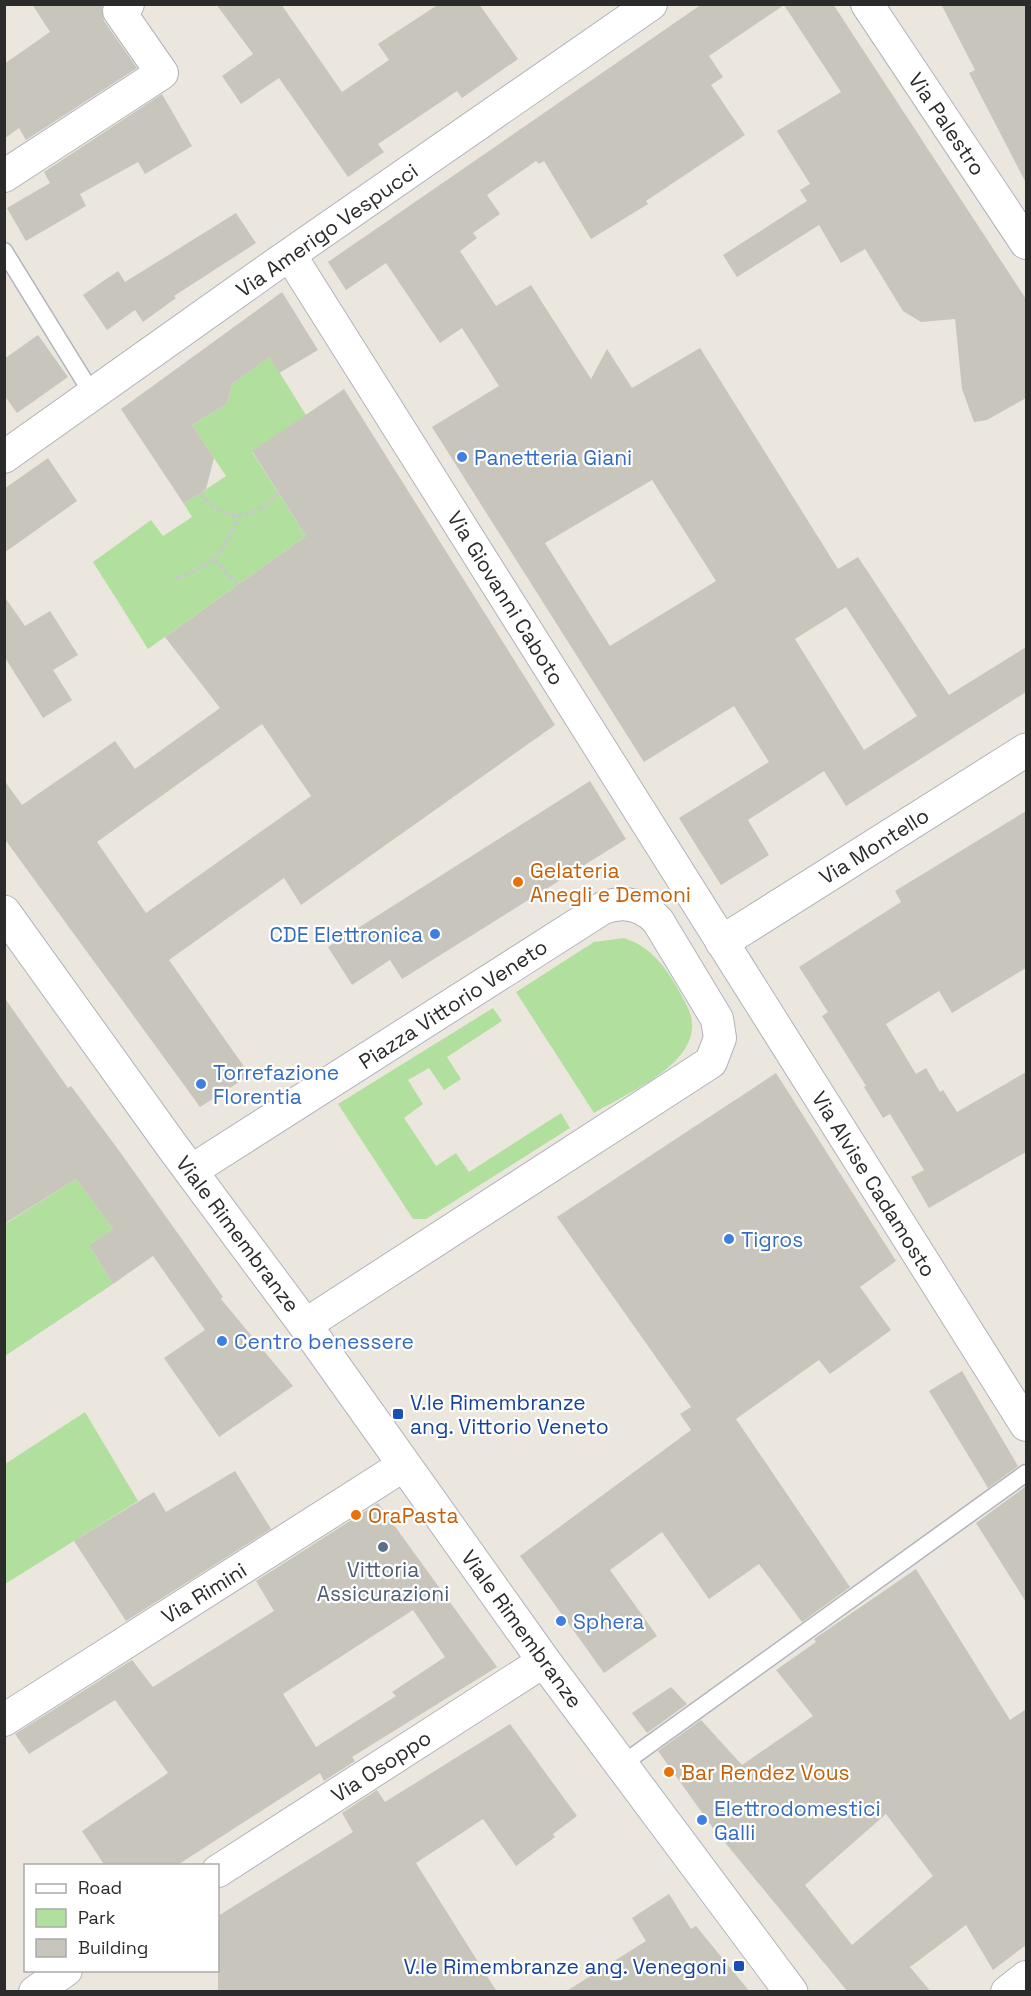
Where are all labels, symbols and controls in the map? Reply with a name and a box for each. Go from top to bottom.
street label: Via Palestro [903,67,991,181]
street label: Via Amerigo Vespucci [231,157,423,303]
place label: Panetteria Giani [474,444,632,471]
marker: Panetteria Giani [455,450,469,464]
street label: Via Giovanni Caboto [441,506,571,690]
street label: Via Montello [814,802,934,890]
place label: Gelateria Anegli e Demoni [530,857,691,908]
marker: Gelateria Anegli e Demoni [511,875,525,889]
place label: CDE Elettronica [269,921,423,948]
marker: CDE Elettronica [428,927,442,941]
street label: Piazza Vittorio Veneto [354,933,552,1075]
place label: Torrefazione Florentia [213,1059,339,1110]
marker: Torrefazione Florentia [194,1077,208,1091]
street label: Via Alvise Cadamosto [806,1086,942,1282]
street label: Viale Rimembranze [170,1150,306,1318]
place label: Tigros [741,1226,803,1253]
marker: Tigros [722,1232,736,1246]
place label: Centro benessere [234,1328,414,1355]
marker: Centro benessere [215,1334,229,1348]
place label: V.le Rimembranze ang. Vittorio Veneto [410,1389,609,1440]
marker: V.le Rimembranze ang. Vittorio Veneto [391,1407,405,1421]
place label: OraPasta [368,1502,459,1529]
marker: OraPasta [349,1508,363,1522]
marker: Vittoria Assicurazioni [376,1540,390,1554]
street label: Viale Rimembranze [455,1545,589,1713]
street label: Via Rimini [156,1556,252,1630]
place label: Vittoria Assicurazioni [317,1556,449,1607]
place label: Sphera [573,1608,644,1635]
marker: Sphera [554,1614,568,1628]
street label: Via Osoppo [326,1724,436,1808]
place label: Bar Rendez Vous [681,1759,850,1786]
marker: Bar Rendez Vous [662,1765,676,1779]
place label: Elettrodomestici Galli [714,1795,881,1846]
marker: Elettrodomestici Galli [695,1813,709,1827]
legend [24,1864,219,1972]
text: Road [78,1876,122,1899]
text: Park [78,1906,116,1929]
text: Building [78,1936,148,1959]
place label: V.le Rimembranze ang. Venegoni [403,1953,727,1980]
marker: V.le Rimembranze ang. Venegoni [732,1959,746,1973]

